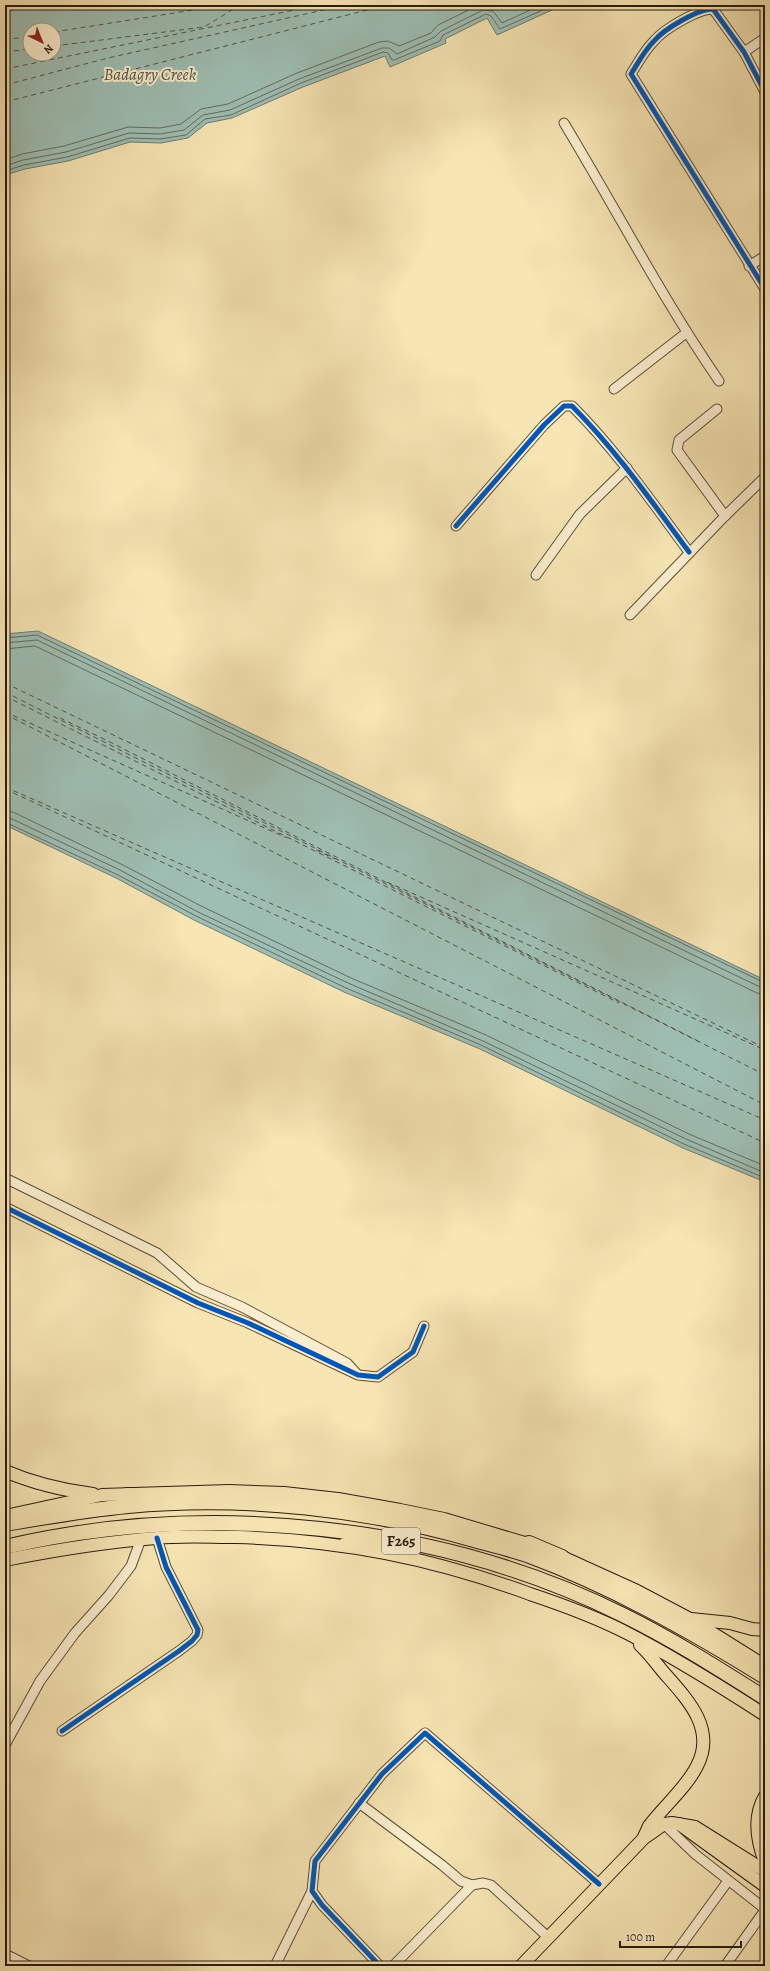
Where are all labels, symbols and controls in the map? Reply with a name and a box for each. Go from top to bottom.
north arrow [22,22,62,62]
text: N [40,41,57,57]
water label: Badagry Creek [104,63,197,86]
road number: F265 [382,1528,420,1554]
scale bar [620,1923,741,1949]
text: 100 m [626,1929,655,1945]

